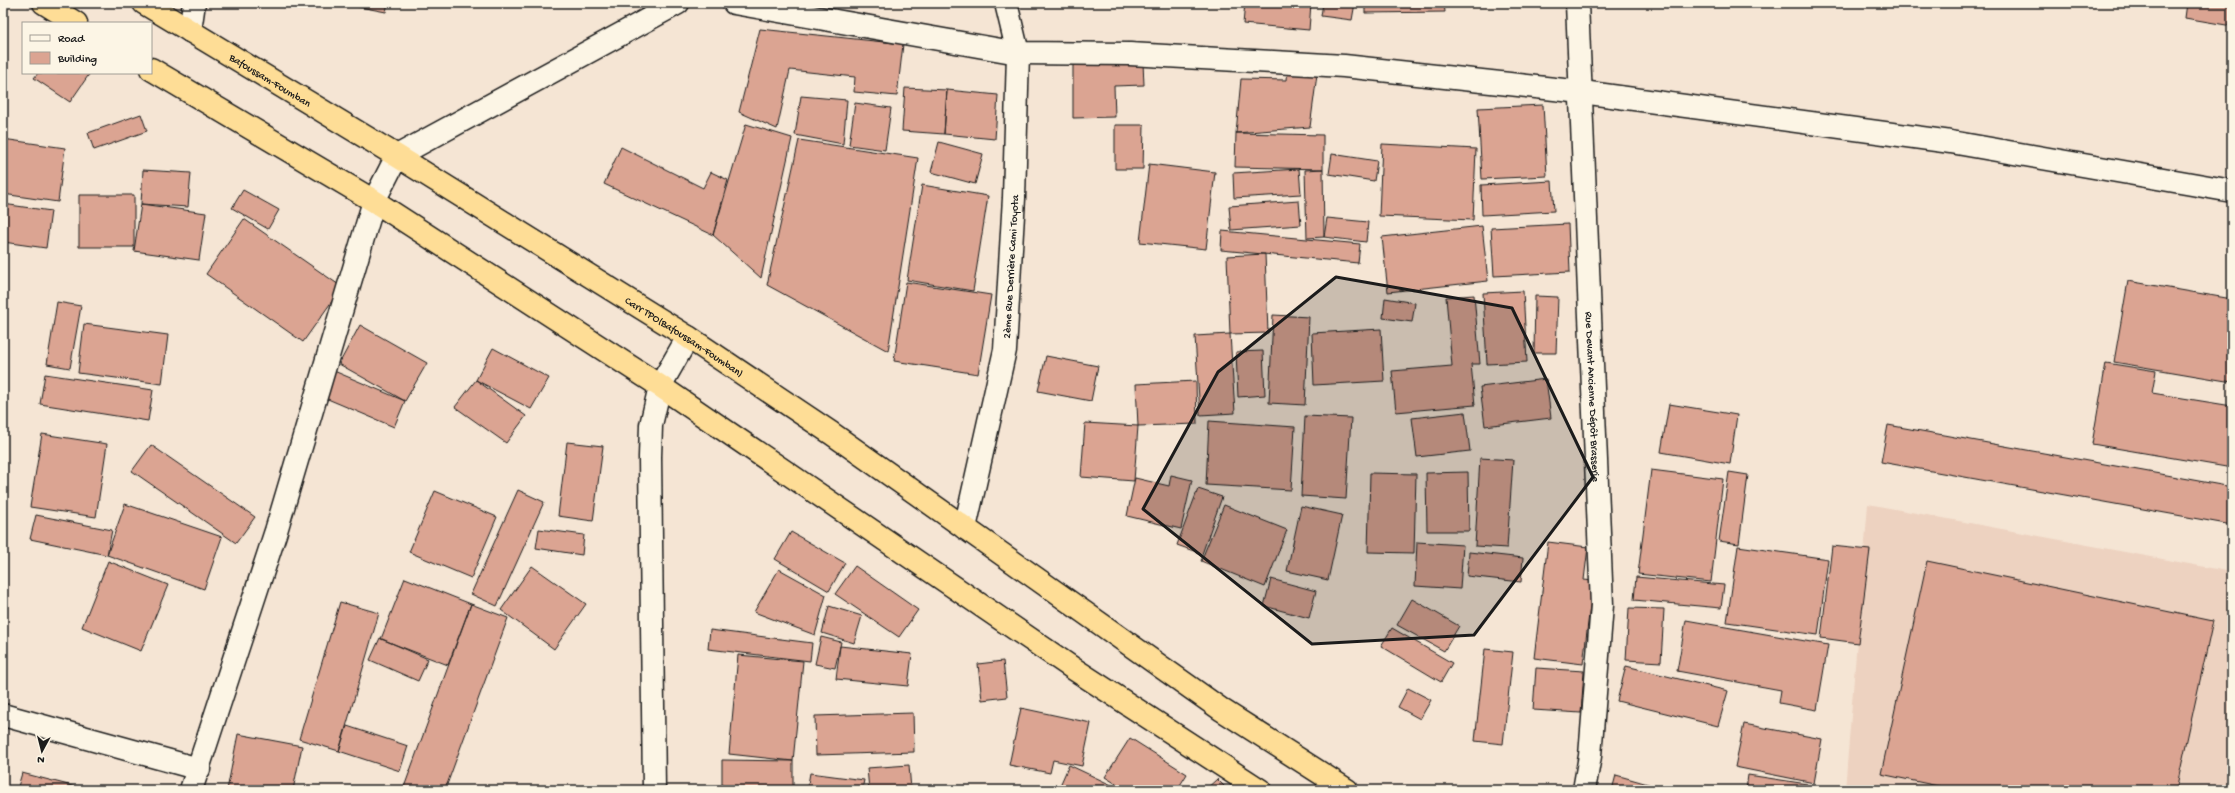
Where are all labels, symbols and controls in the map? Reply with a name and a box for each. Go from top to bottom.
legend [22,22,152,74]
text: Road [58,33,85,47]
street label: Bafoussam-Foumban [226,52,313,111]
text: Building [57,53,97,67]
street label: 2ème Rue Derrière Cami Toyota [1002,194,1022,339]
street label: Carr TPO(Bafoussam-Foumban) [622,295,745,380]
street label: Rue Devant Ancienne Dépôt Brasserie [1582,311,1601,482]
north arrow [22,731,62,771]
text: N [37,753,45,765]

